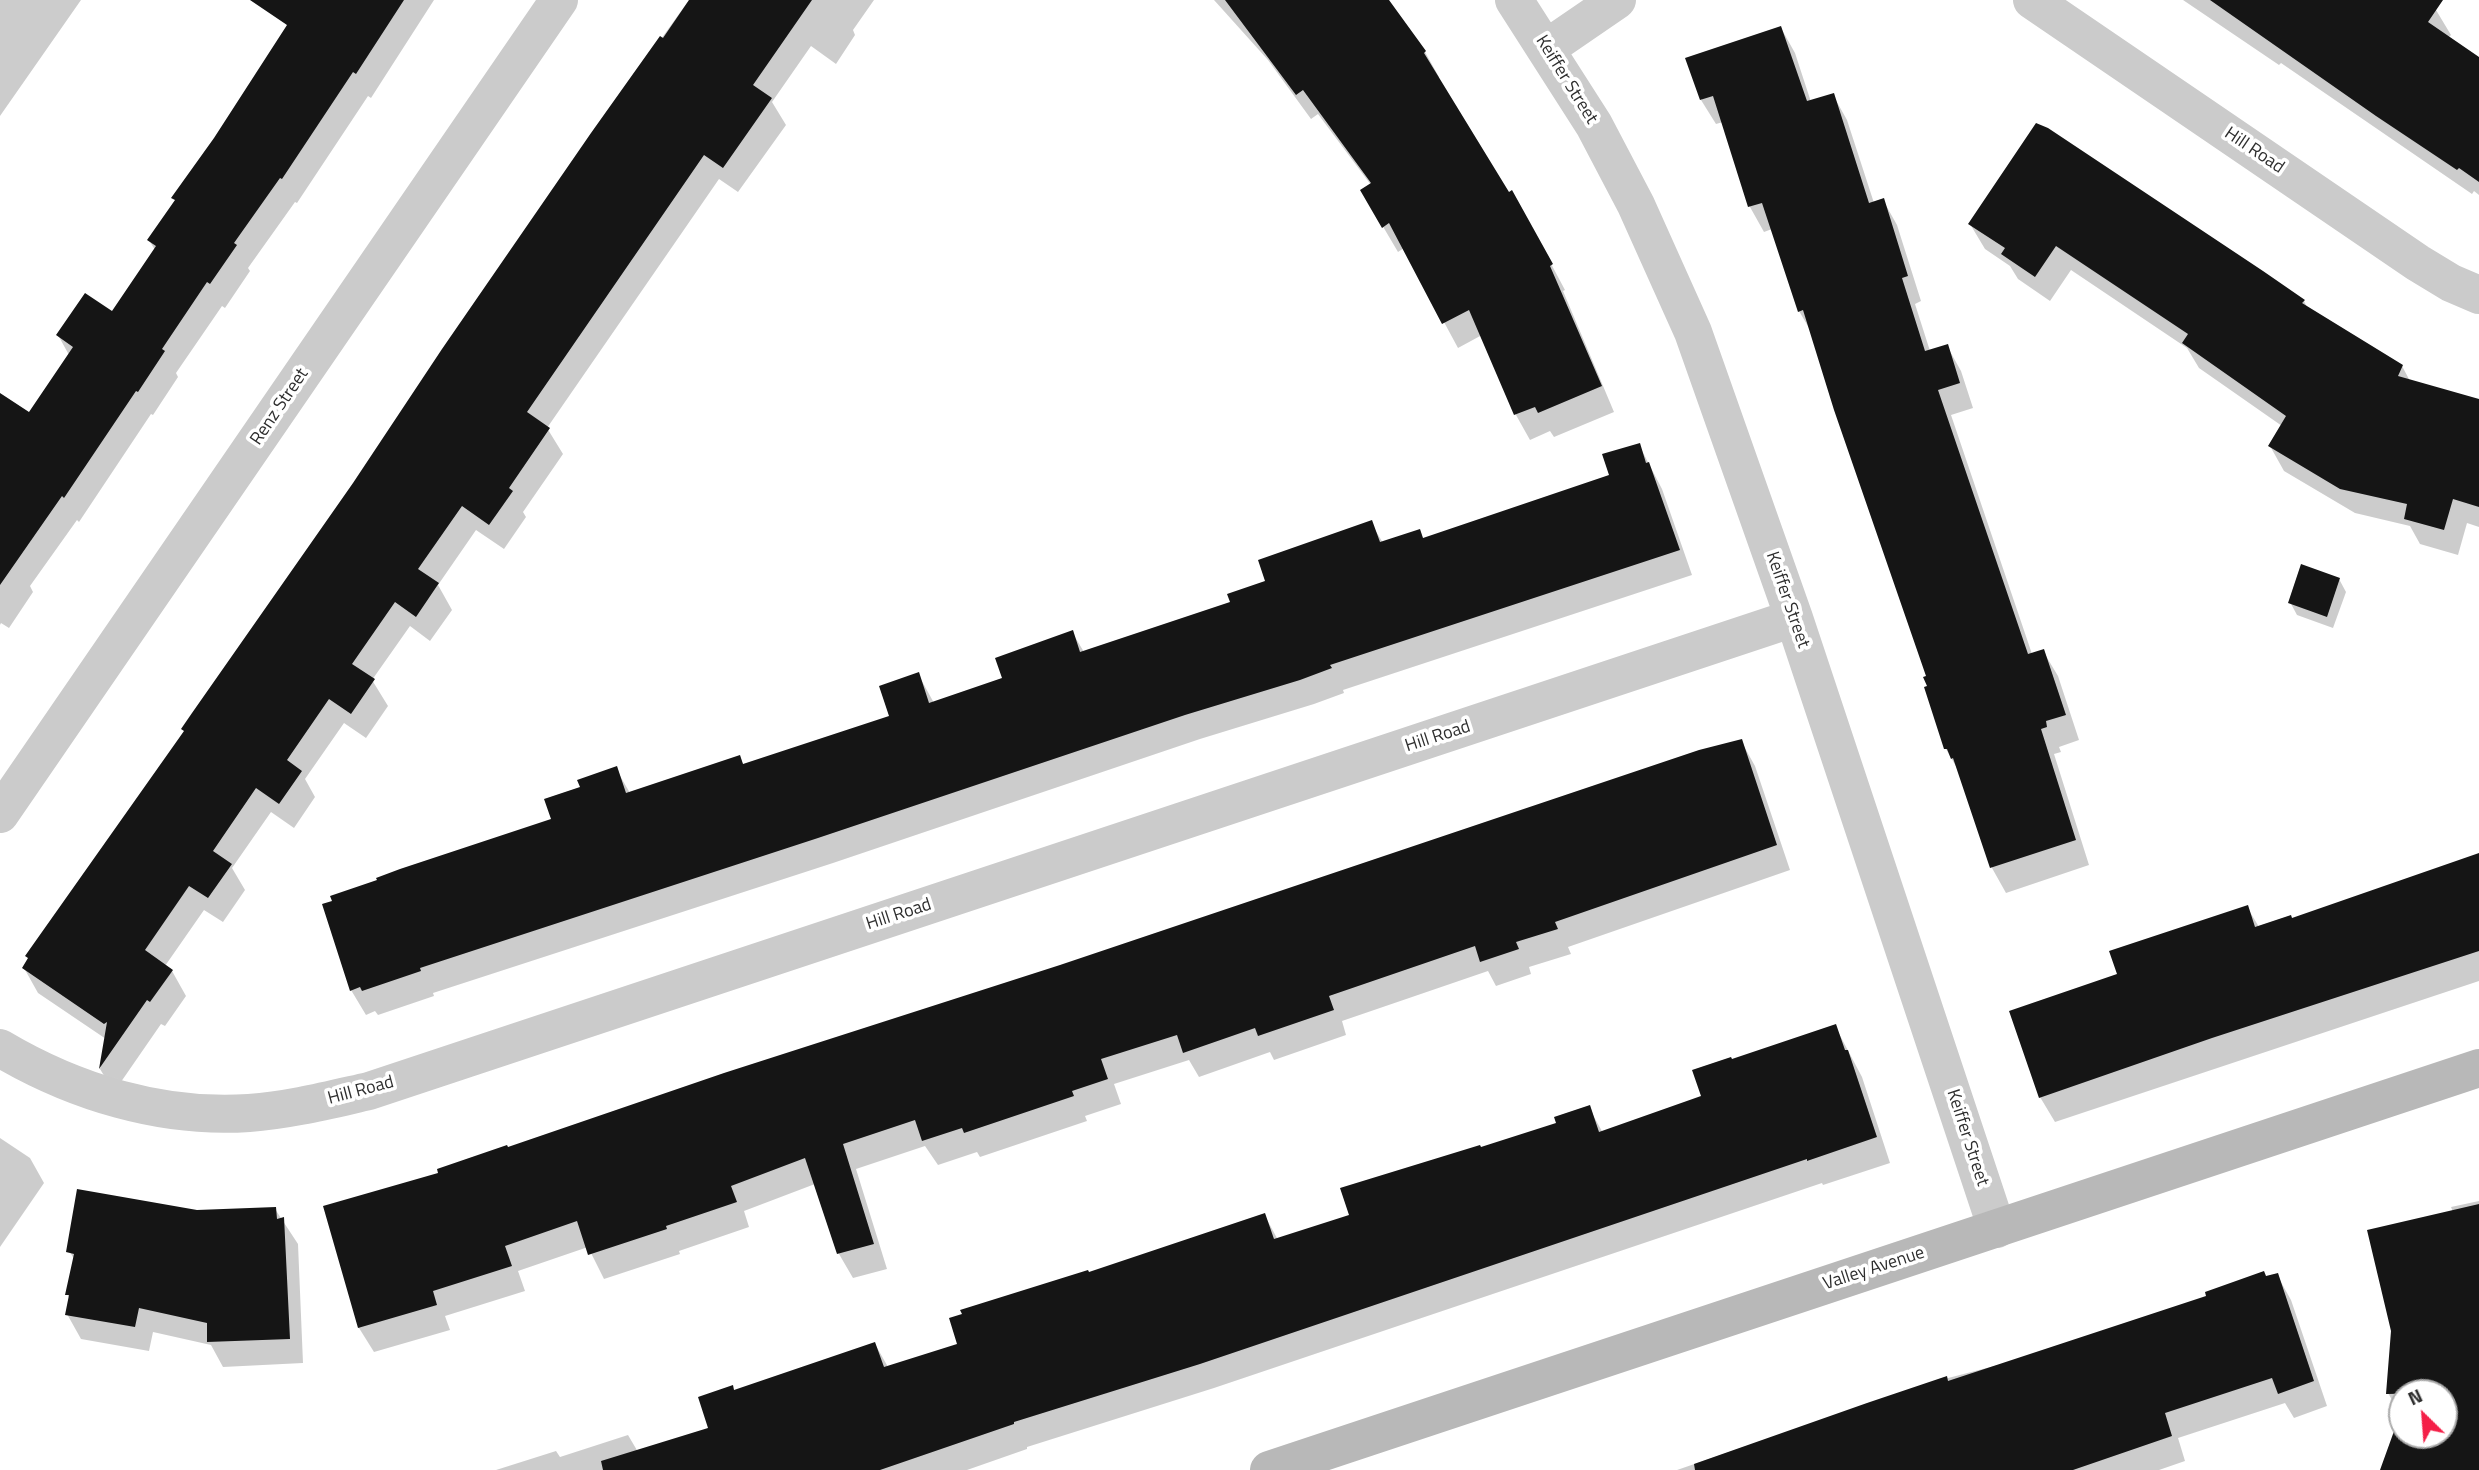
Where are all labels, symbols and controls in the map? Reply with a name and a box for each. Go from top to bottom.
street label: Keiffer Street [1530,32,1602,128]
street label: Hill Road [2220,123,2288,179]
street label: Renz Street [246,364,314,450]
street label: Keiffer Street [1760,549,1814,651]
street label: Hill Road [1403,716,1473,758]
street label: Hill Road [864,894,934,936]
street label: Hill Road [326,1072,396,1110]
street label: Keiffer Street [1941,1087,1993,1189]
street label: Valley Avenue [1821,1242,1927,1296]
north arrow [2388,1379,2458,1449]
text: N [2403,1380,2427,1412]

